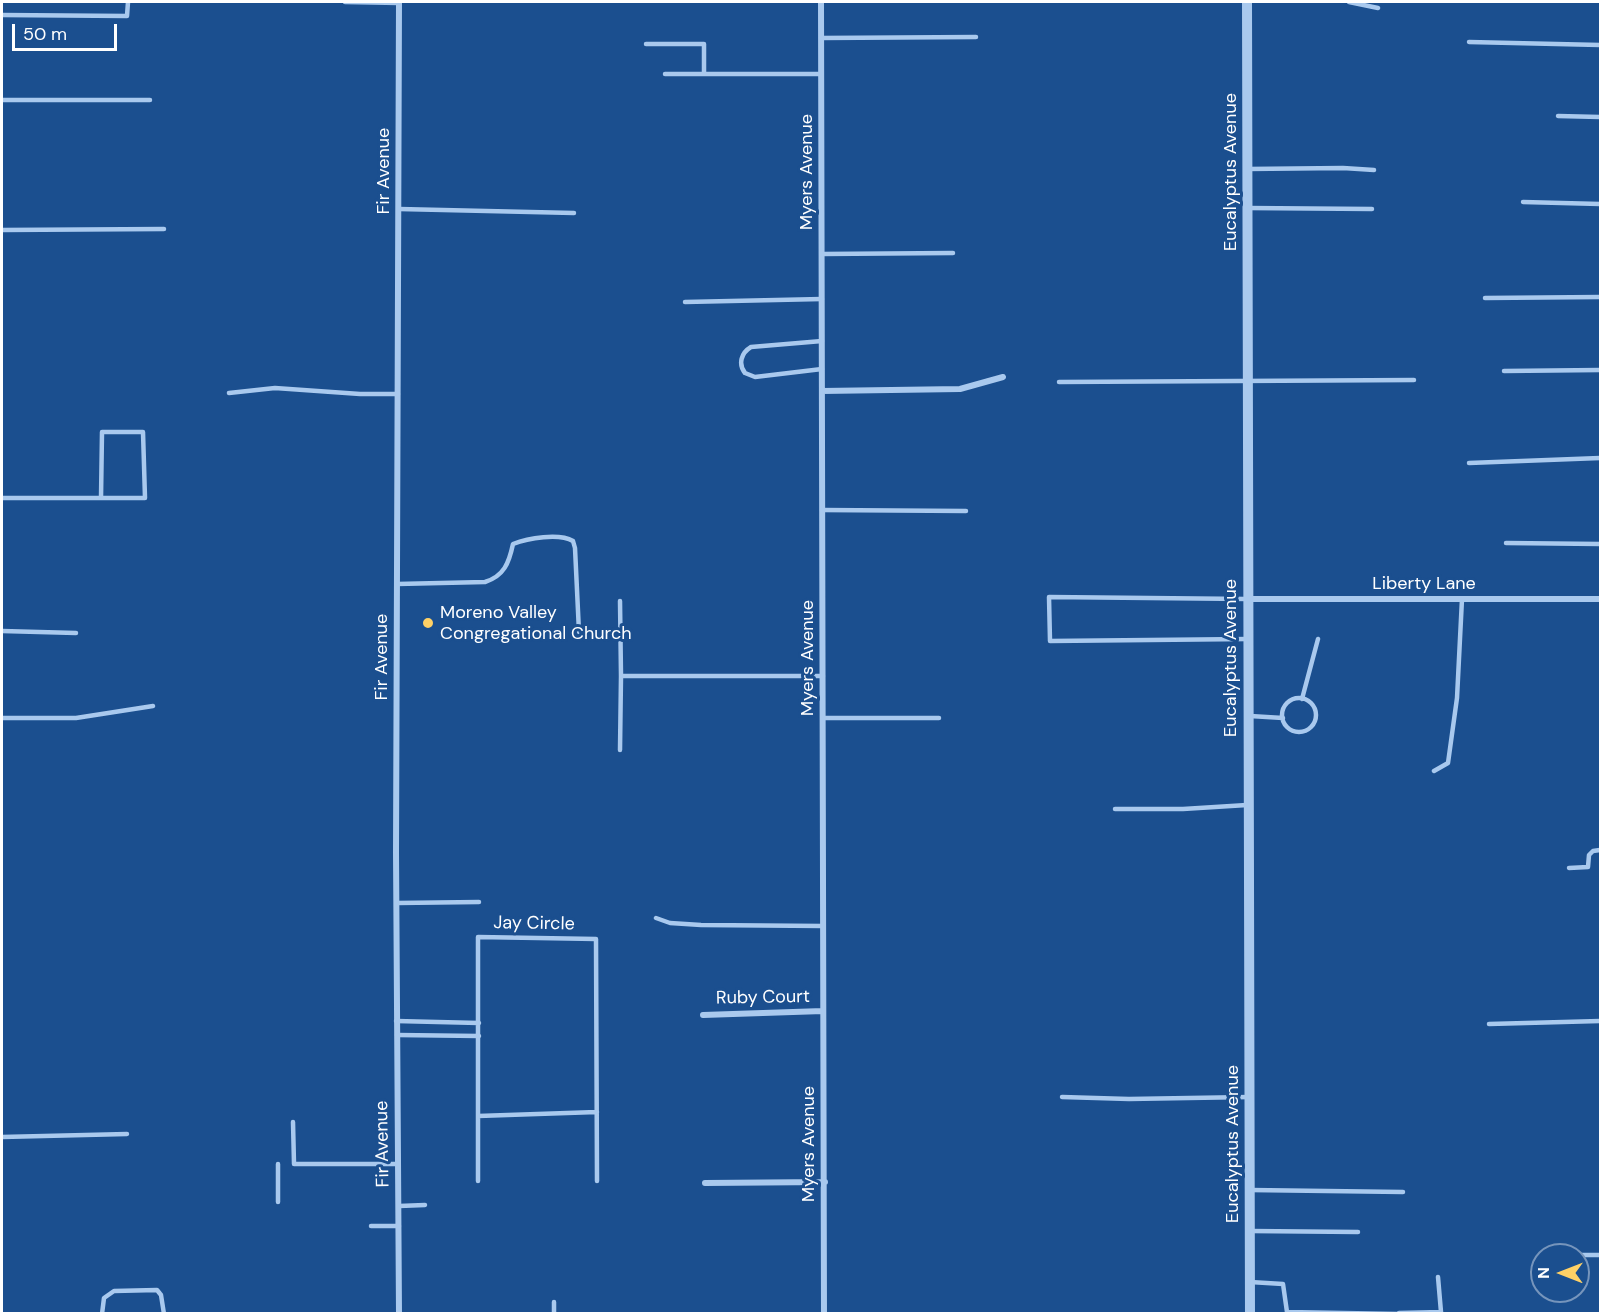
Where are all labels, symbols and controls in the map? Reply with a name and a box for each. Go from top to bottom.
scale bar [15,12,120,50]
text: 50 m [23,22,67,46]
street label: Eucalyptus Avenue [1220,93,1242,251]
street label: Myers Avenue [796,114,818,230]
street label: Fir Avenue [373,128,395,214]
street label: Liberty Lane [1372,573,1476,595]
street label: Eucalyptus Avenue [1220,579,1242,737]
street label: Myers Avenue [797,600,819,716]
place label: Moreno Valley Congregational Church [440,602,632,644]
street label: Fir Avenue [371,614,393,700]
marker: Moreno Valley Congregational Church [421,616,435,630]
street label: Jay Circle [493,912,575,936]
street label: Ruby Court [716,986,810,1010]
street label: Eucalyptus Avenue [1222,1065,1244,1223]
street label: Myers Avenue [798,1086,820,1202]
street label: Fir Avenue [371,1101,395,1187]
north arrow [1530,1243,1590,1303]
text: N [1533,1267,1554,1279]

